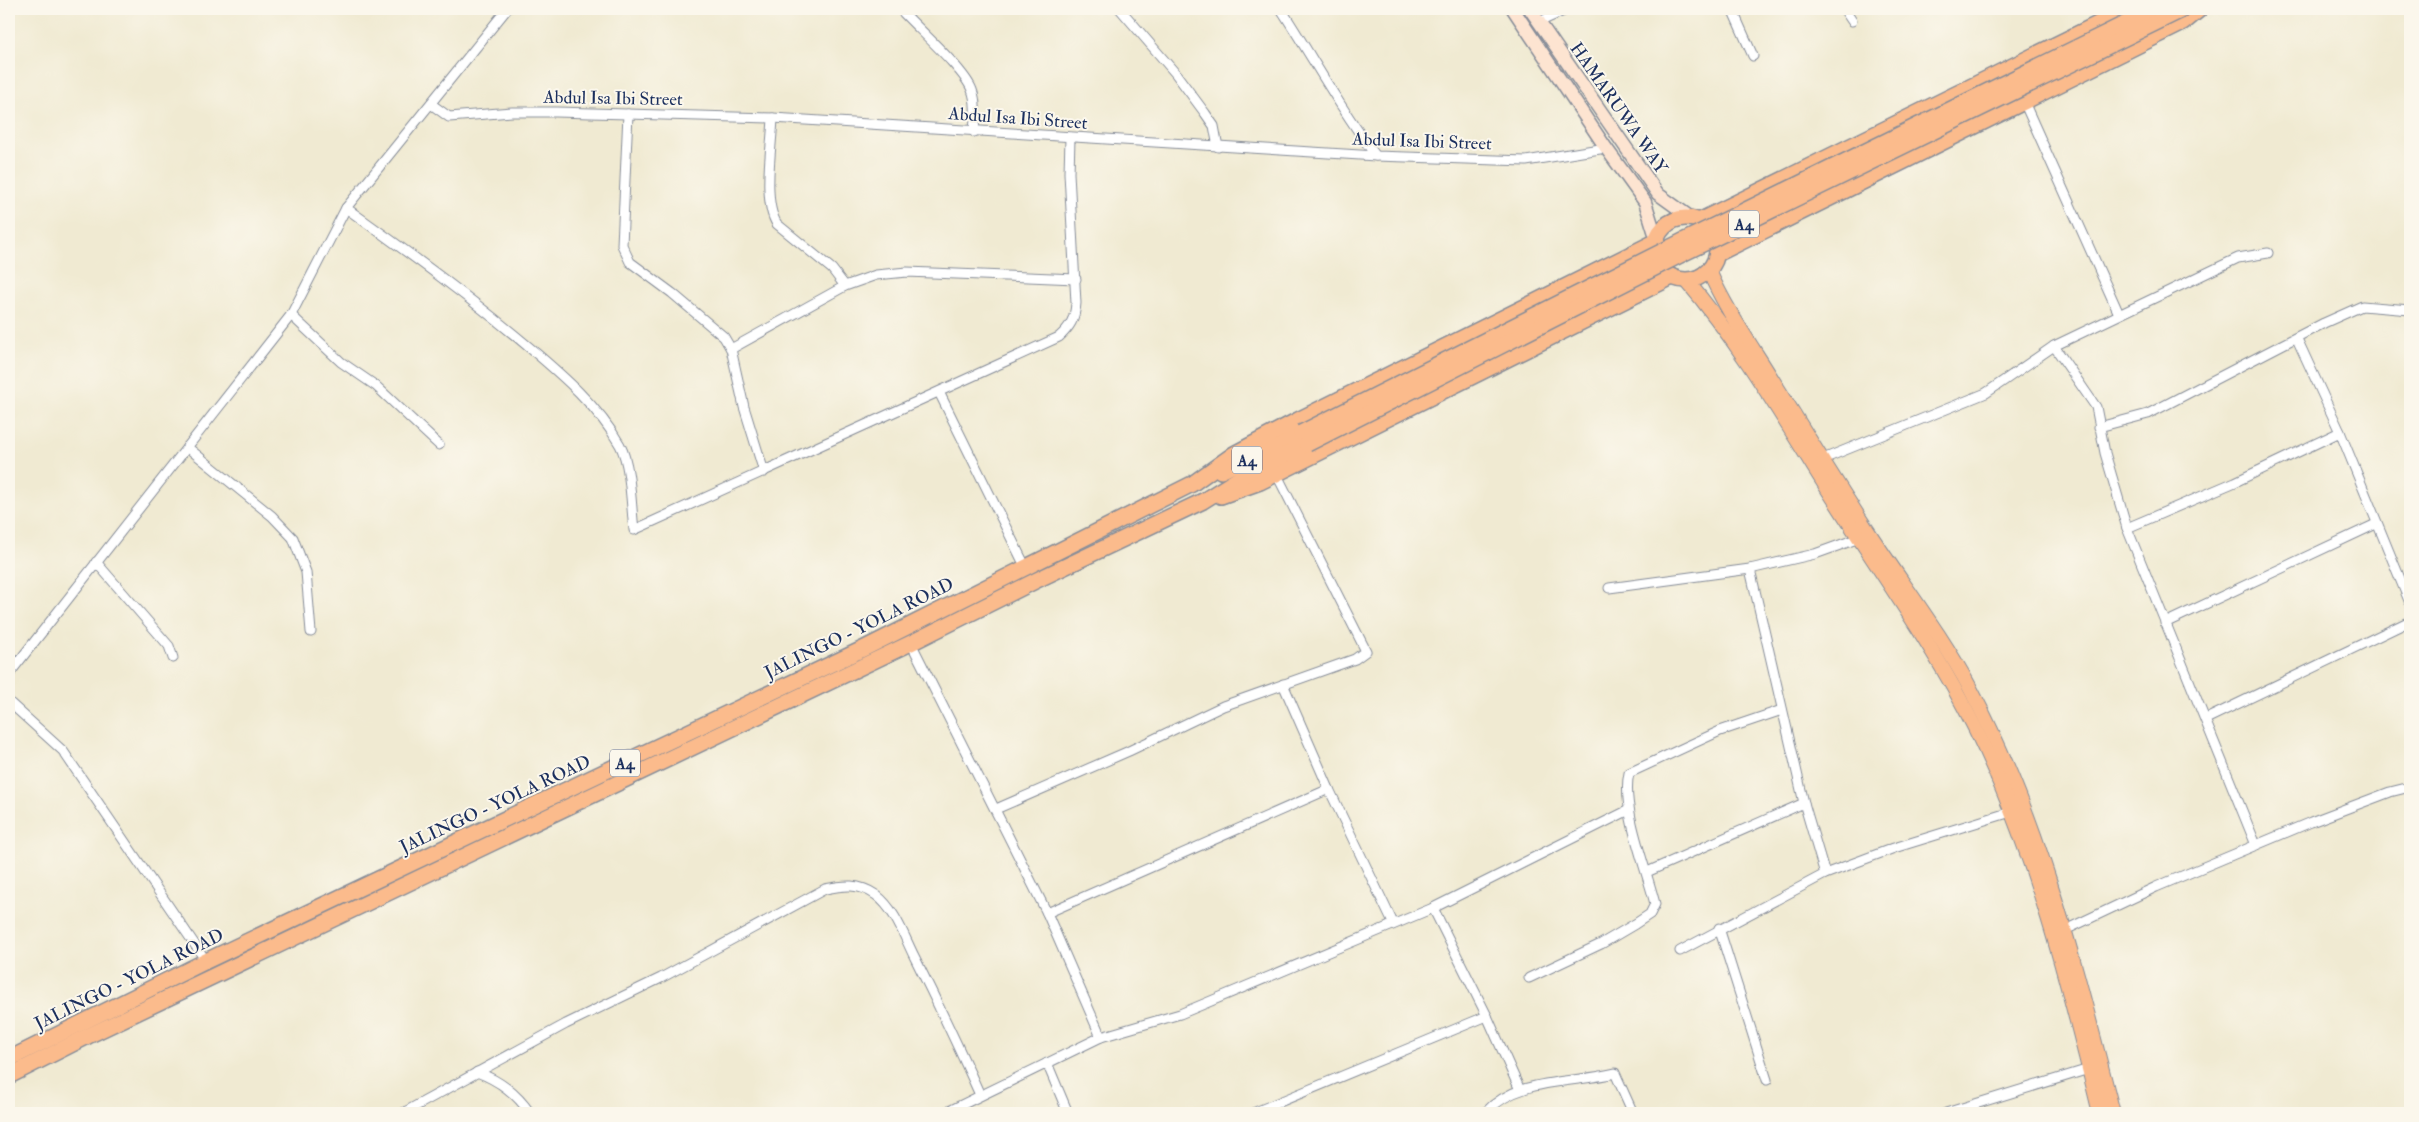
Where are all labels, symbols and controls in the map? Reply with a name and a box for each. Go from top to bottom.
street label: HAMARUWA WAY [1565,38,1673,179]
street label: Abdul Isa Ibi Street [542,86,683,111]
street label: Abdul Isa Ibi Street [947,102,1088,135]
street label: Abdul Isa Ibi Street [1351,128,1492,155]
road number: A4 [1729,210,1759,238]
road number: A4 [1232,446,1262,474]
street label: JALINGO - YOLA ROAD [760,573,958,685]
street label: JALINGO - YOLA ROAD [395,750,594,859]
road number: A4 [610,750,640,776]
street label: JALINGO - YOLA ROAD [30,924,228,1036]

